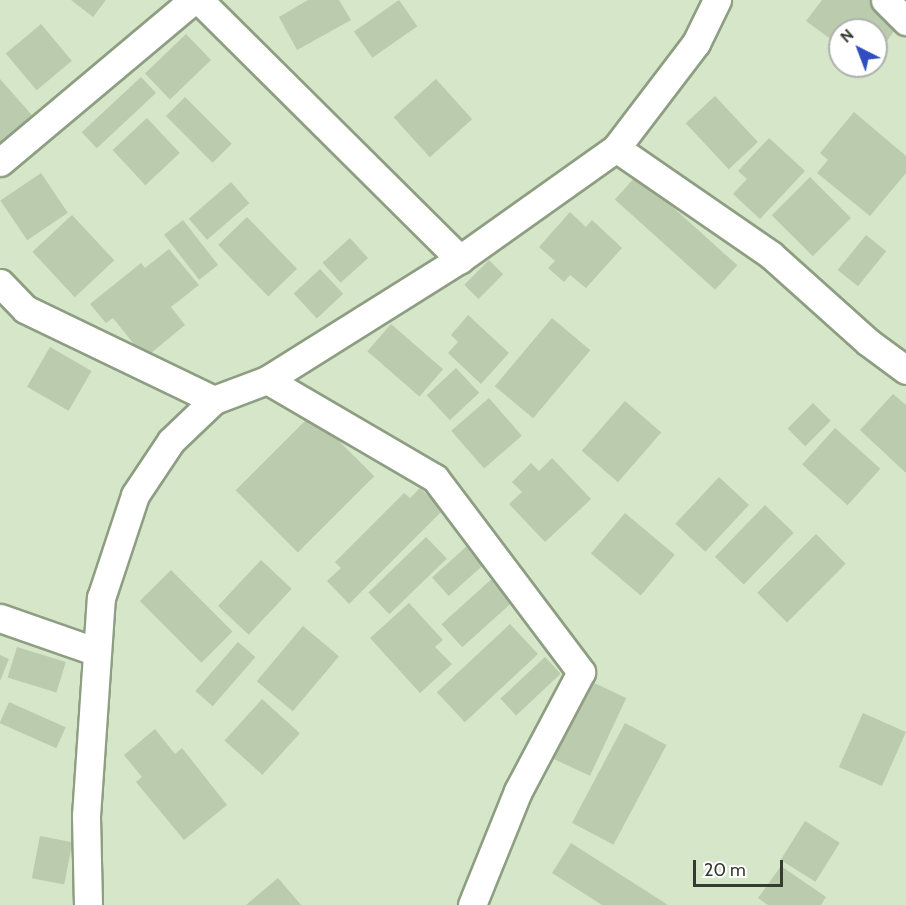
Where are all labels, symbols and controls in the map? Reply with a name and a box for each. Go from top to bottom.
north arrow [828,18,888,78]
text: N [836,25,858,47]
scale bar [696,848,786,886]
text: 20 m [704,859,746,881]

